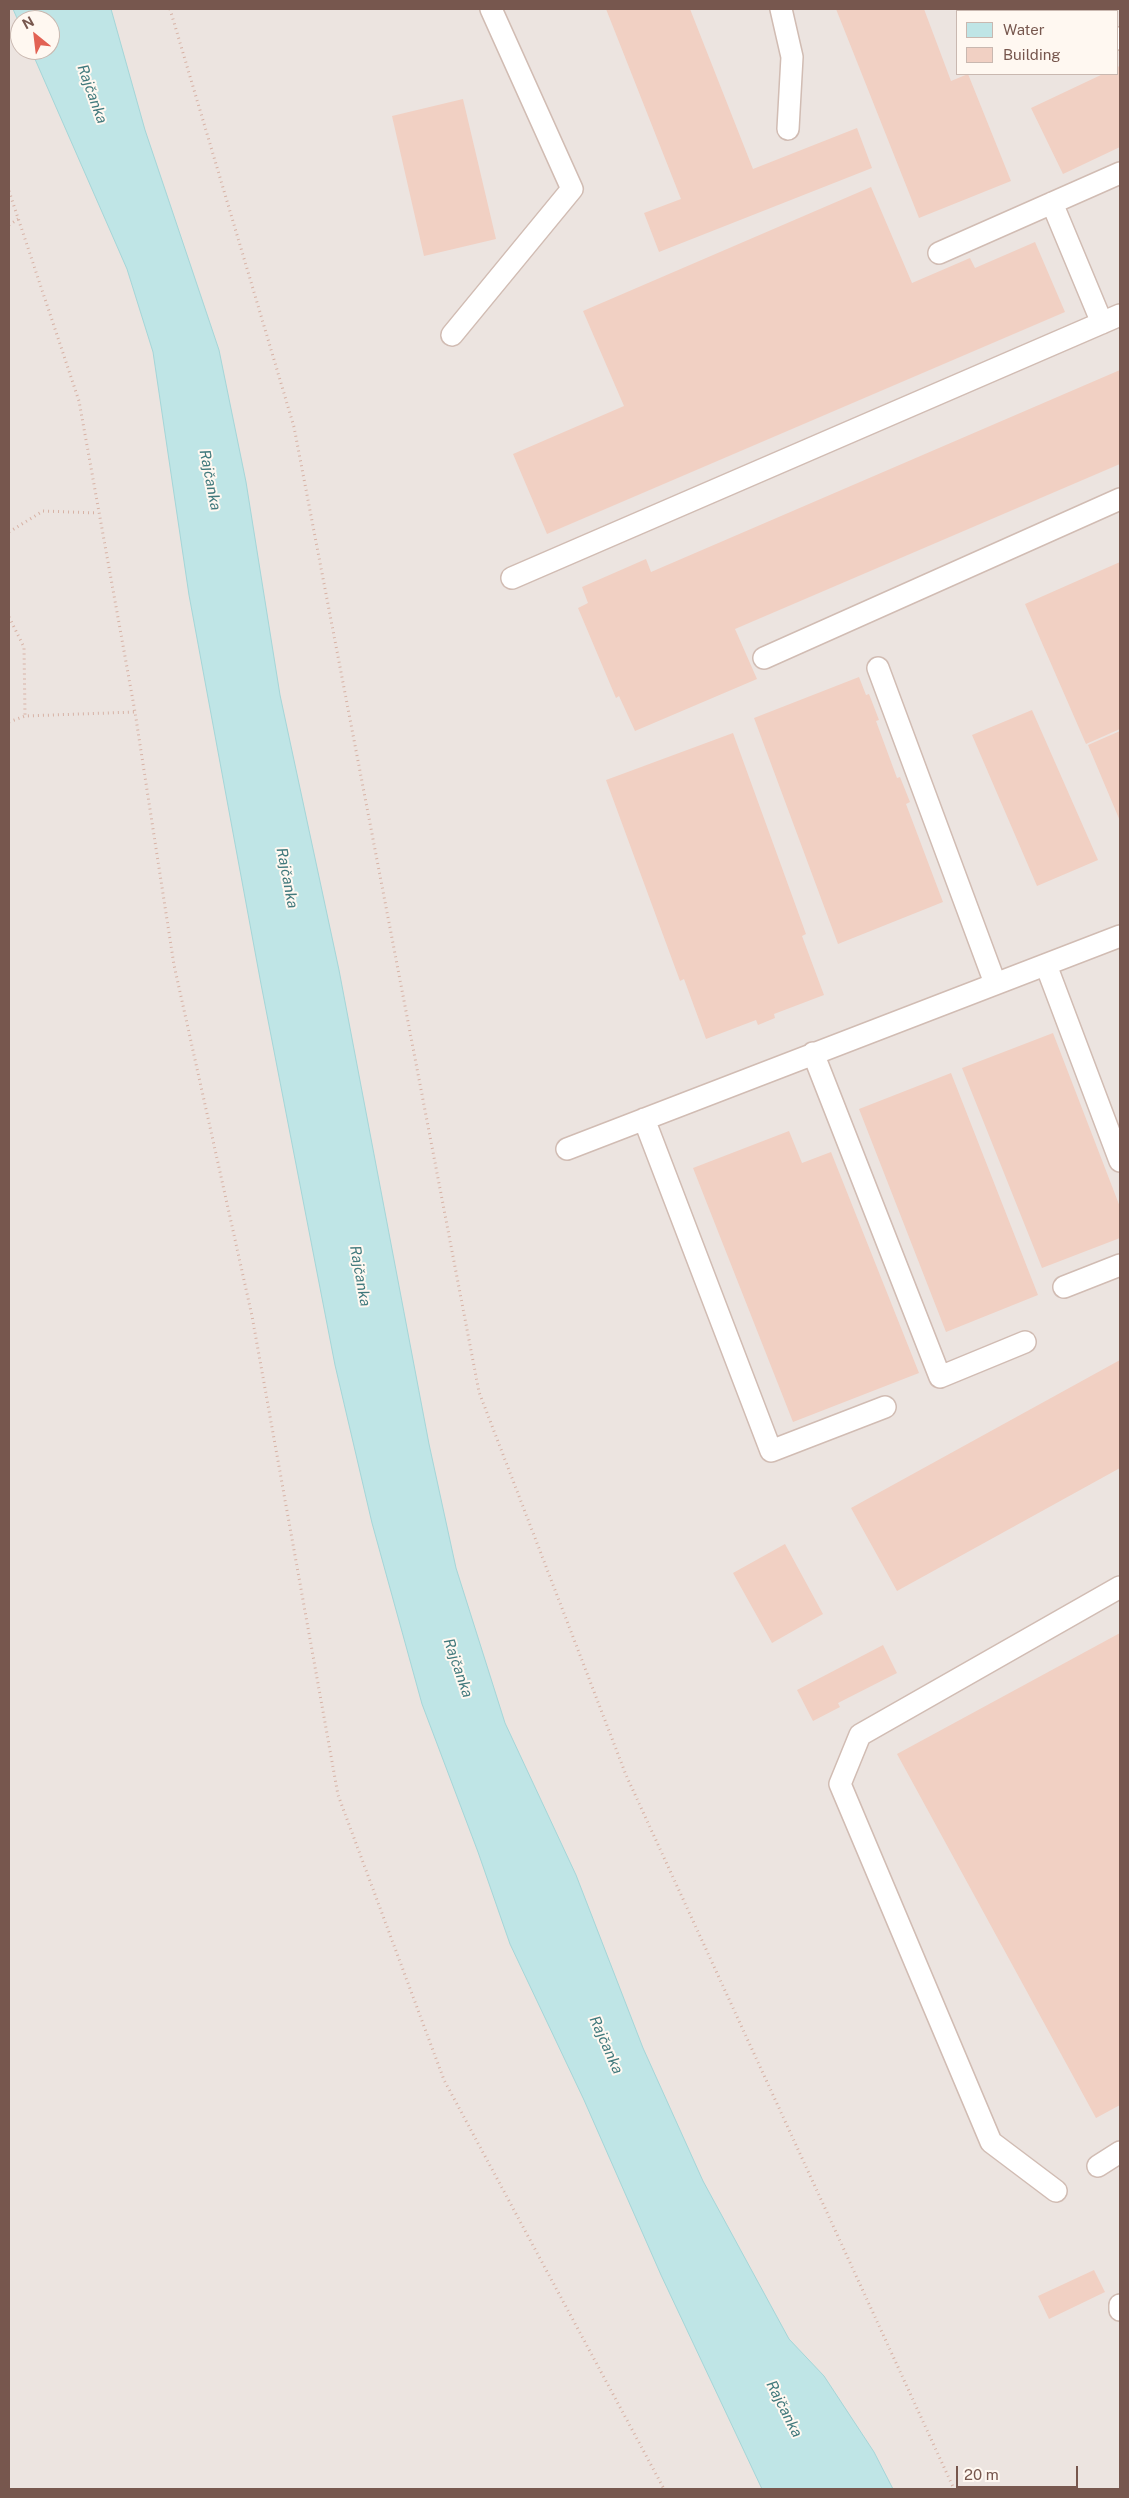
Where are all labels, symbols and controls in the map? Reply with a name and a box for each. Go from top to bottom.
north arrow [10,10,60,60]
legend [956,10,1119,75]
text: N [20,13,37,32]
text: Water [1003,21,1045,38]
text: Building [1003,46,1061,63]
water label: Rajčanka [73,62,111,126]
water label: Rajčanka [195,448,225,512]
water label: Rajčanka [272,846,302,910]
water label: Rajčanka [346,1244,374,1308]
water label: Rajčanka [439,1636,477,1700]
water label: Rajčanka [585,2013,627,2077]
water label: Rajčanka [762,2378,806,2440]
scale bar [959,2456,1082,2488]
text: 20 m [964,2466,999,2483]

